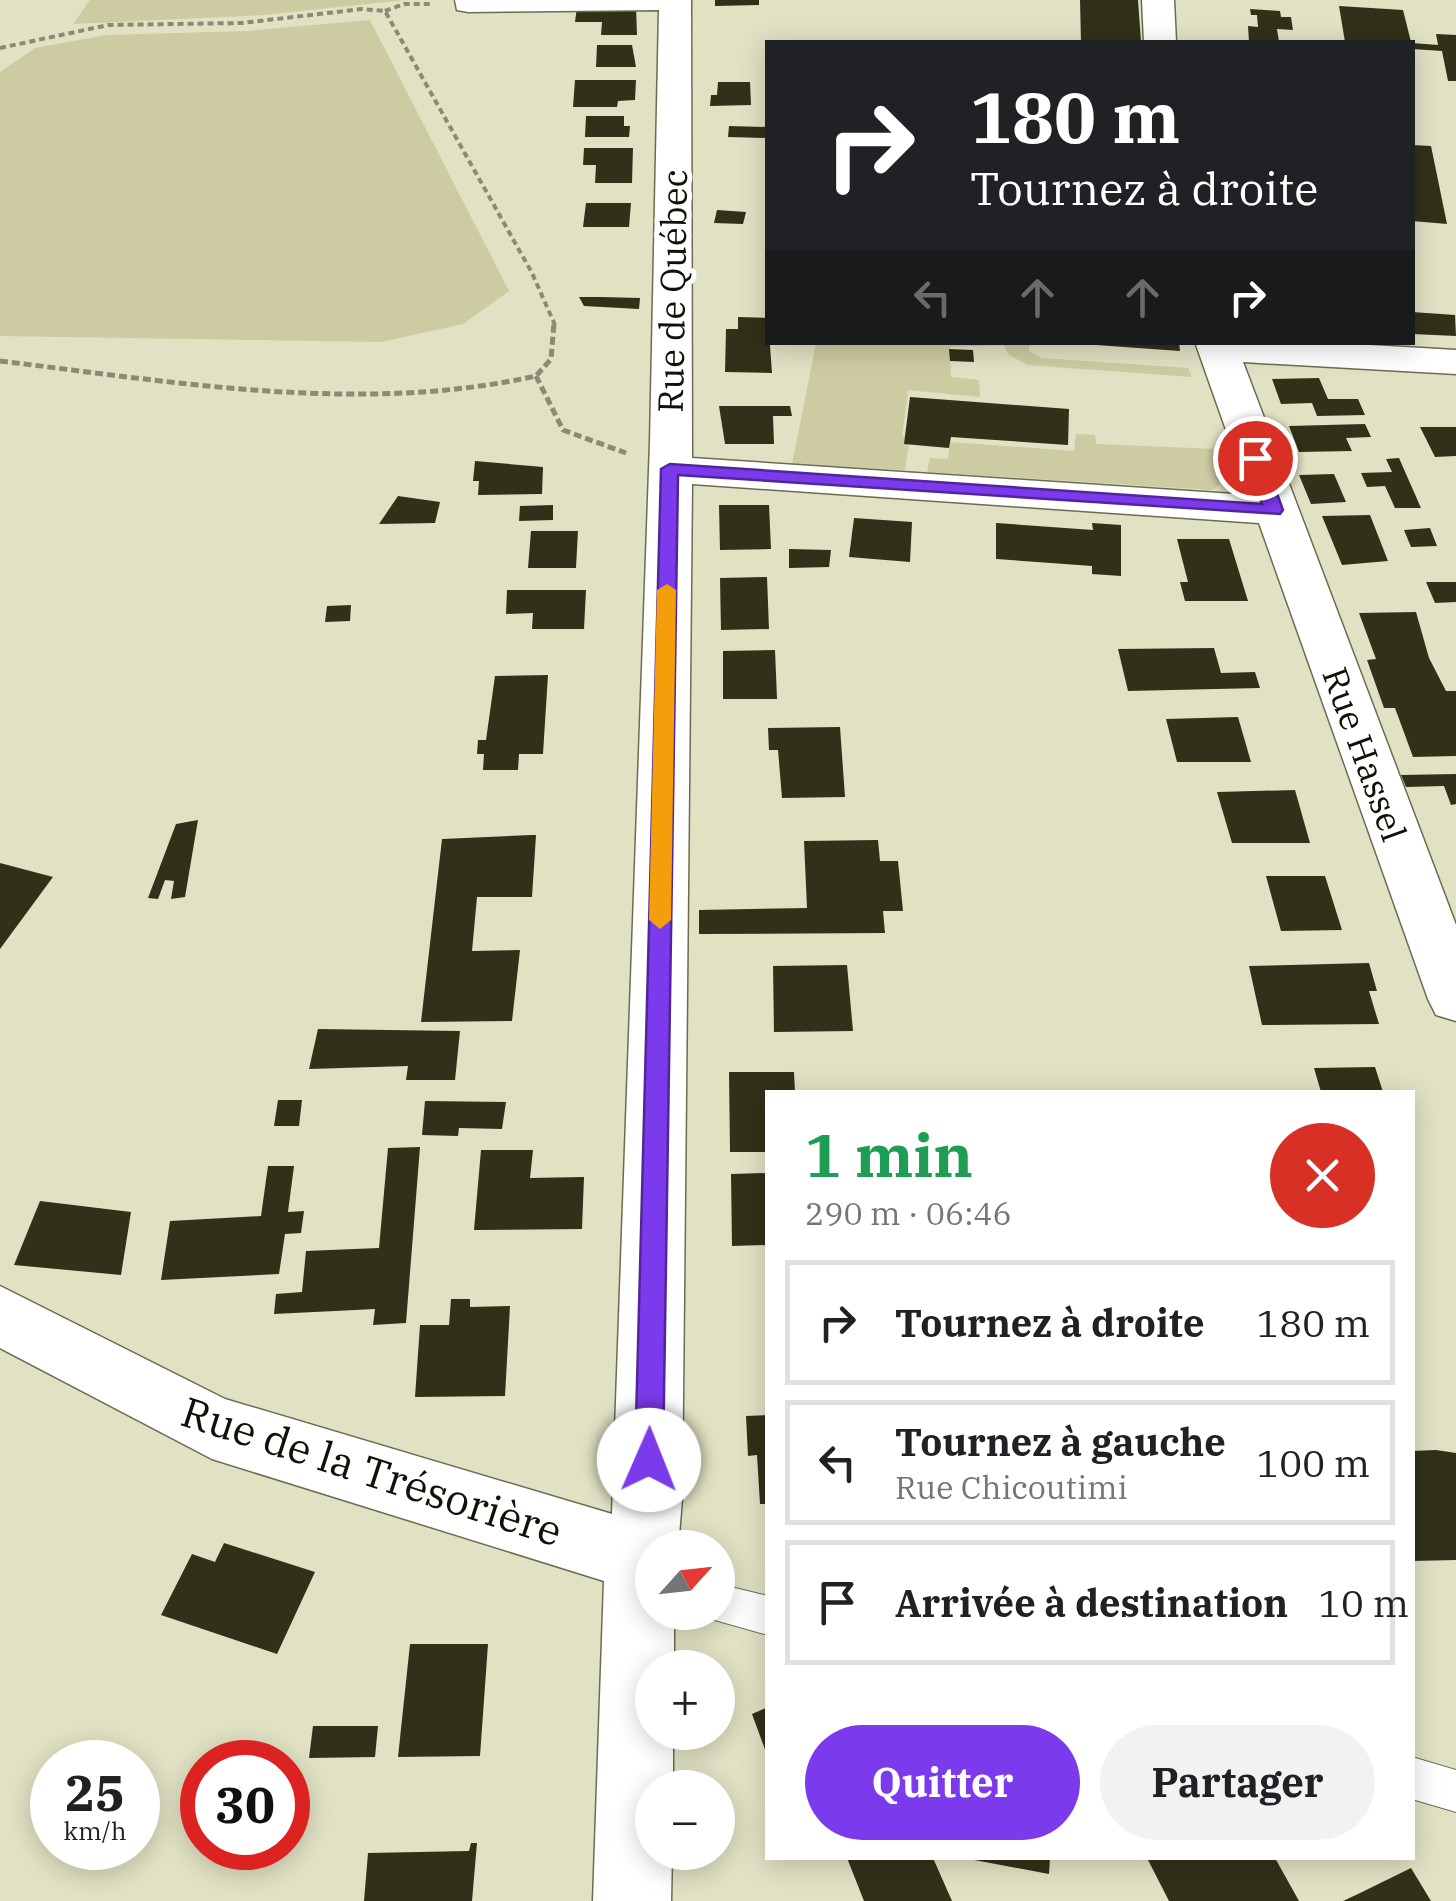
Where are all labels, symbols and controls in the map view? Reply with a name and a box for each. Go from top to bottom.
text: 180 m [970,71,1180,162]
icon: right [805,80,935,210]
text: Tournez à droite [970,159,1318,217]
street label: Rue de Québec [647,169,697,413]
icon: left [905,270,960,325]
icon: ahead [1010,270,1065,325]
icon: ahead [1115,270,1170,325]
icon: right [1220,270,1275,325]
pin [1213,416,1298,501]
icon: arrive [1228,431,1283,486]
street label: Rue Hassel [1312,661,1418,847]
text: 1 min [805,1115,973,1194]
button: close [1270,1123,1375,1228]
text: 290 m · 06:46 [805,1192,1012,1234]
icon: right [810,1295,865,1350]
text: Tournez à droite [895,1298,1204,1347]
text: 180 m [1257,1298,1370,1347]
street label: Rue de la Trésorière [175,1384,569,1558]
position arrow [597,1408,701,1512]
text: Tournez à gauche [895,1417,1226,1466]
icon: left [810,1435,865,1490]
text: 100 m [1257,1438,1370,1487]
text: Rue Chicoutimi [895,1466,1128,1508]
north arrow [635,1530,735,1630]
map controls [635,1530,735,1870]
icon: arrive [810,1575,865,1630]
text: Arrivée à destination [895,1578,1288,1627]
text: 10 m [1318,1578,1409,1627]
button: + [635,1650,735,1750]
button: Quitter [805,1725,1080,1840]
button: Partager [1100,1725,1375,1840]
speed limit sign: 30 [180,1740,310,1870]
text: 25 [65,1760,125,1825]
button: − [635,1770,735,1870]
text: km/h [63,1814,127,1847]

